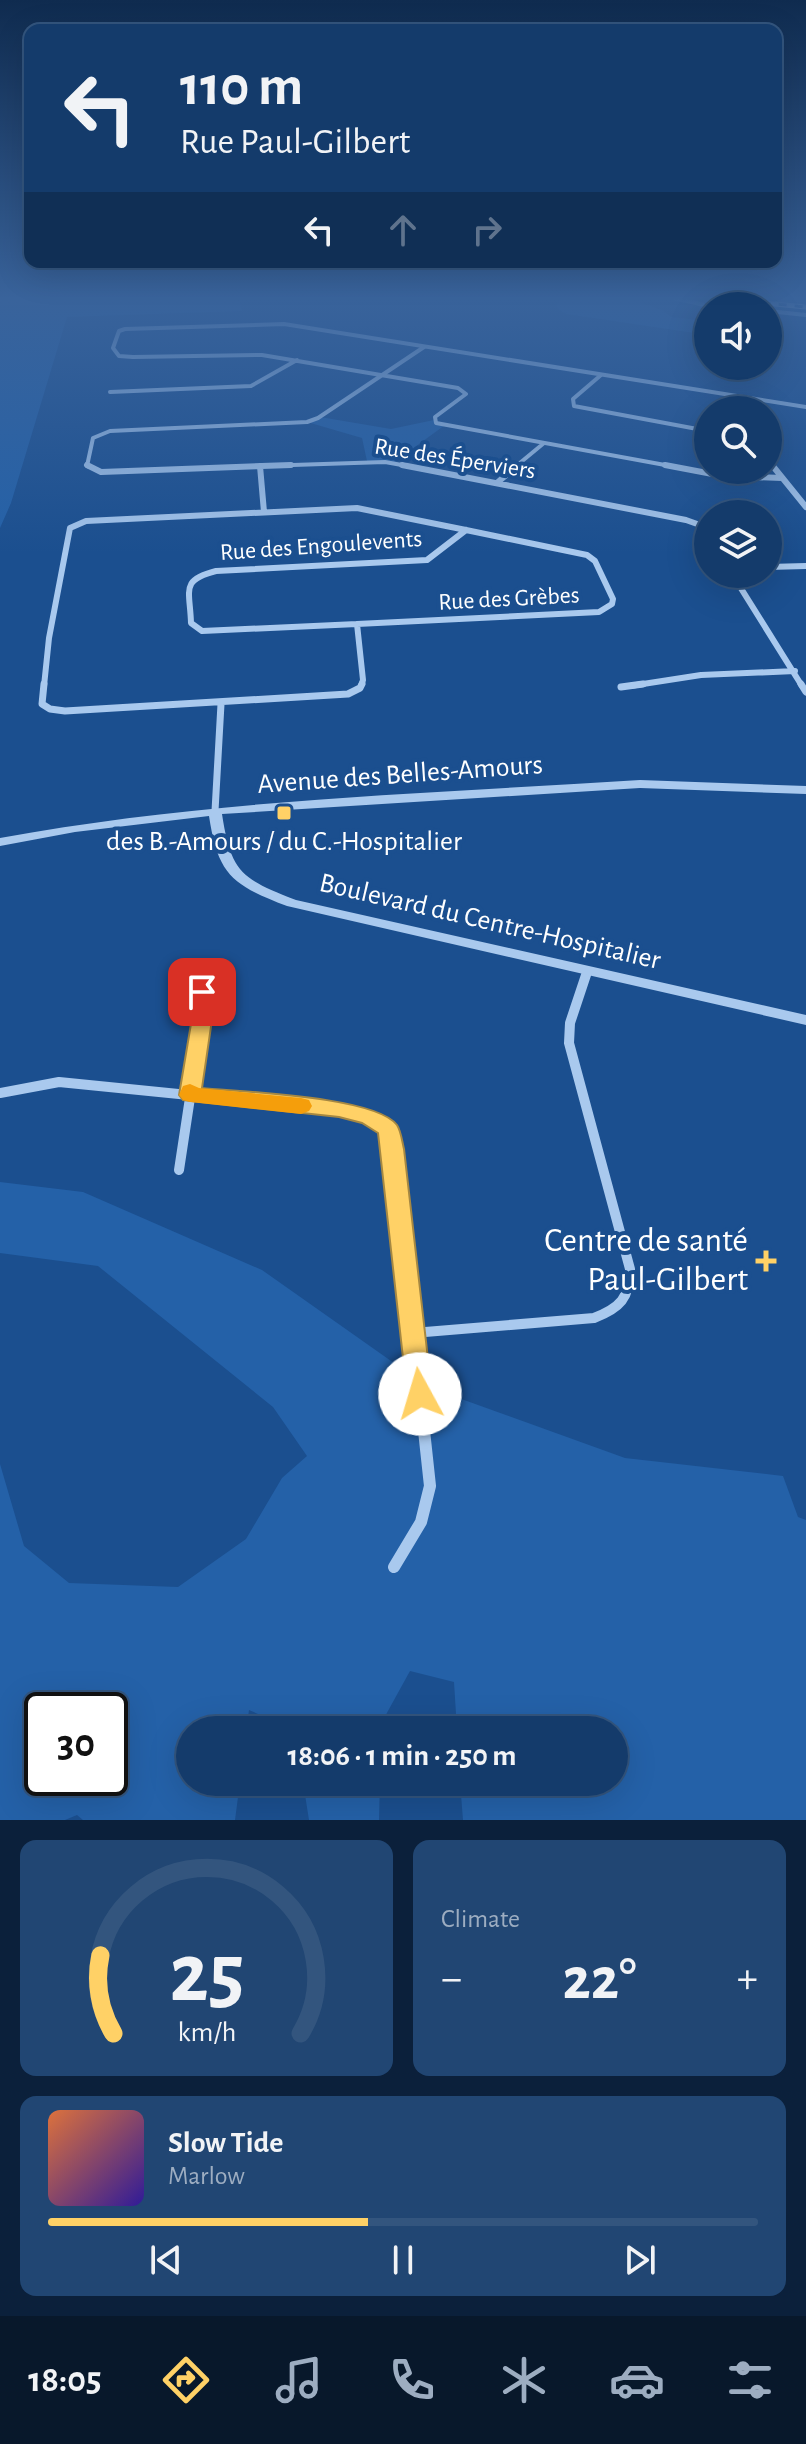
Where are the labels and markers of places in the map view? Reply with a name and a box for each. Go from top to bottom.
marker: des B.-Amours / du C.-Hospitalier [275,804,293,822]
place label: des B.-Amours / du C.-Hospitalier [106,828,462,856]
pin [168,958,236,1026]
place label: Centre de santé Paul-Gilbert [544,1224,748,1297]
marker: Centre de santé Paul-Gilbert [755,1250,777,1272]

